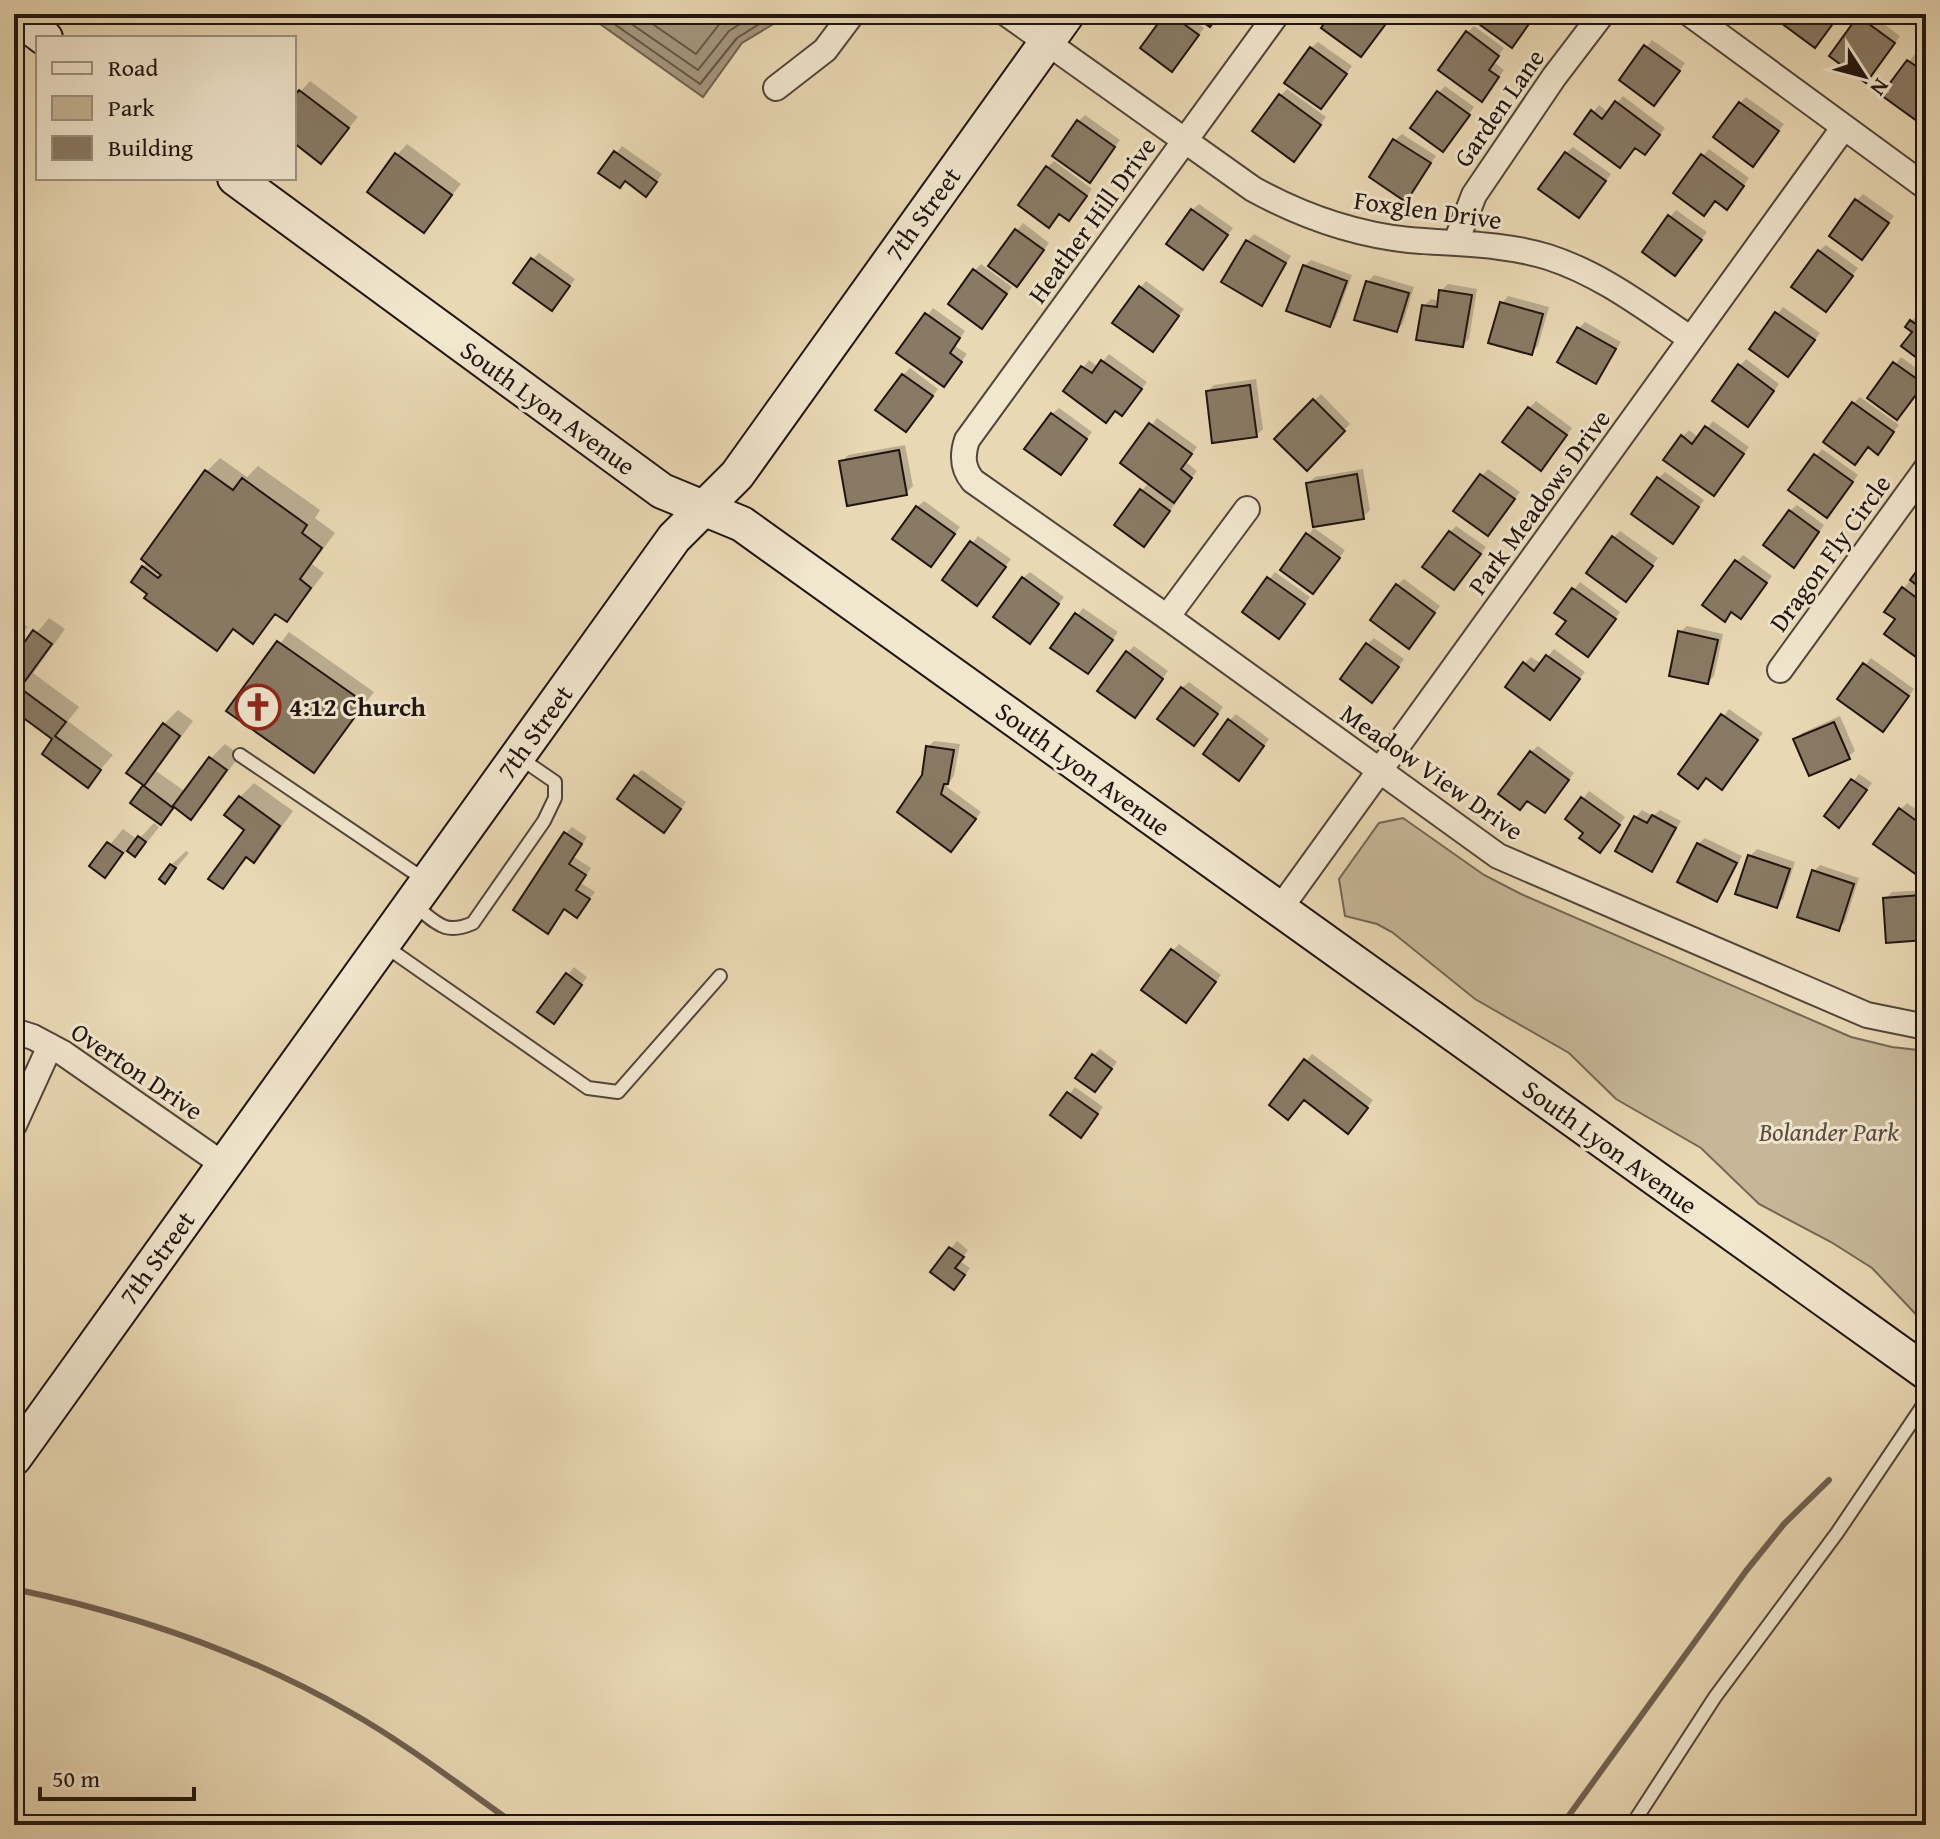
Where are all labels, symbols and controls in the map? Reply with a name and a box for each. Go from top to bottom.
legend [36,36,296,180]
north arrow [1824,36,1904,116]
street label: Garden Lane [1444,41,1554,175]
text: Road [108,50,158,85]
text: N [1863,72,1897,103]
text: Park [108,90,155,125]
street label: Heather Hill Drive [1018,128,1165,311]
text: Building [108,130,193,165]
street label: 7th Street [875,159,970,269]
street label: Foxglen Drive [1352,180,1504,239]
street label: South Lyon Avenue [453,331,644,485]
street label: Park Meadows Drive [1458,401,1619,603]
street label: Dragon Fly Circle [1759,466,1900,639]
street label: 7th Street [487,677,582,787]
church icon: 4:12 Church [234,683,282,731]
place label: 4:12 Church [289,687,427,726]
street label: South Lyon Avenue [988,692,1179,846]
street label: Meadow View Drive [1333,694,1532,849]
street label: Overton Drive [63,1012,211,1129]
street label: South Lyon Avenue [1515,1070,1706,1224]
park label: Bolander Park [1758,1112,1899,1151]
street label: 7th Street [109,1203,204,1313]
scale bar [40,1751,194,1801]
text: 50 m [52,1761,100,1796]

